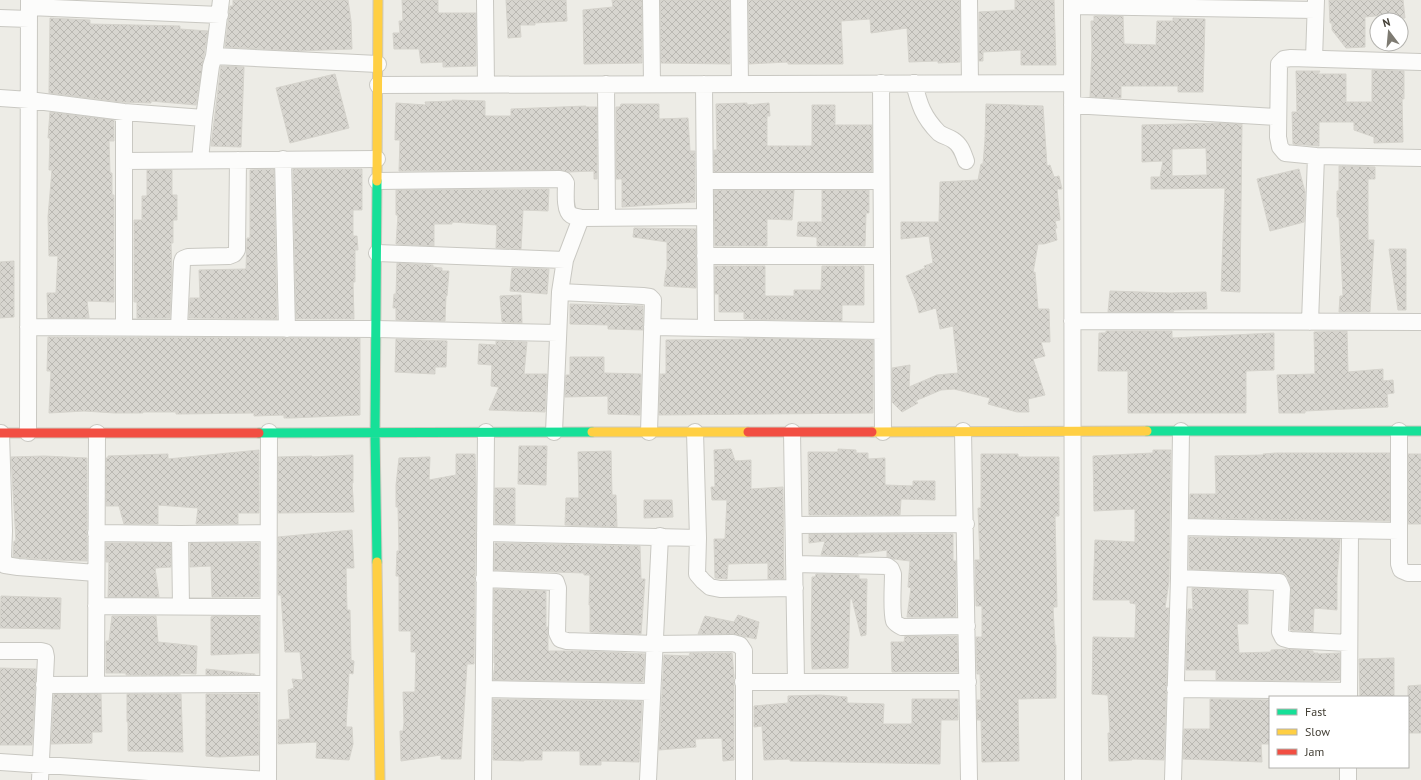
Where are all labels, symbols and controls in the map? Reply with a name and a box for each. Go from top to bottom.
north arrow [1369,12,1409,52]
text: N [1381,15,1392,30]
legend [1269,696,1409,768]
text: Fast [1305,704,1326,719]
text: Slow [1305,724,1330,739]
text: Jam [1304,744,1324,759]

